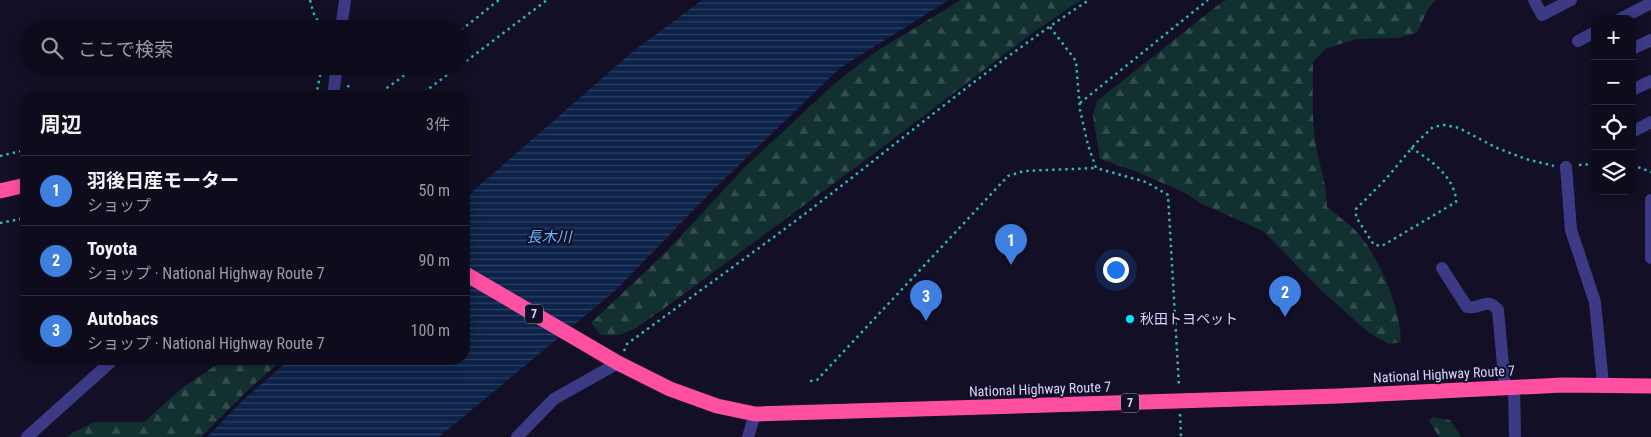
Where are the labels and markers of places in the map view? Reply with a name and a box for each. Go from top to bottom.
pin: 1 [995,224,1027,265]
pin: 2 [1269,276,1301,317]
pin: 3 [910,280,942,321]
place label: 秋田トヨペット [1140,311,1238,327]
marker: 秋田トヨペット [1124,313,1136,325]

